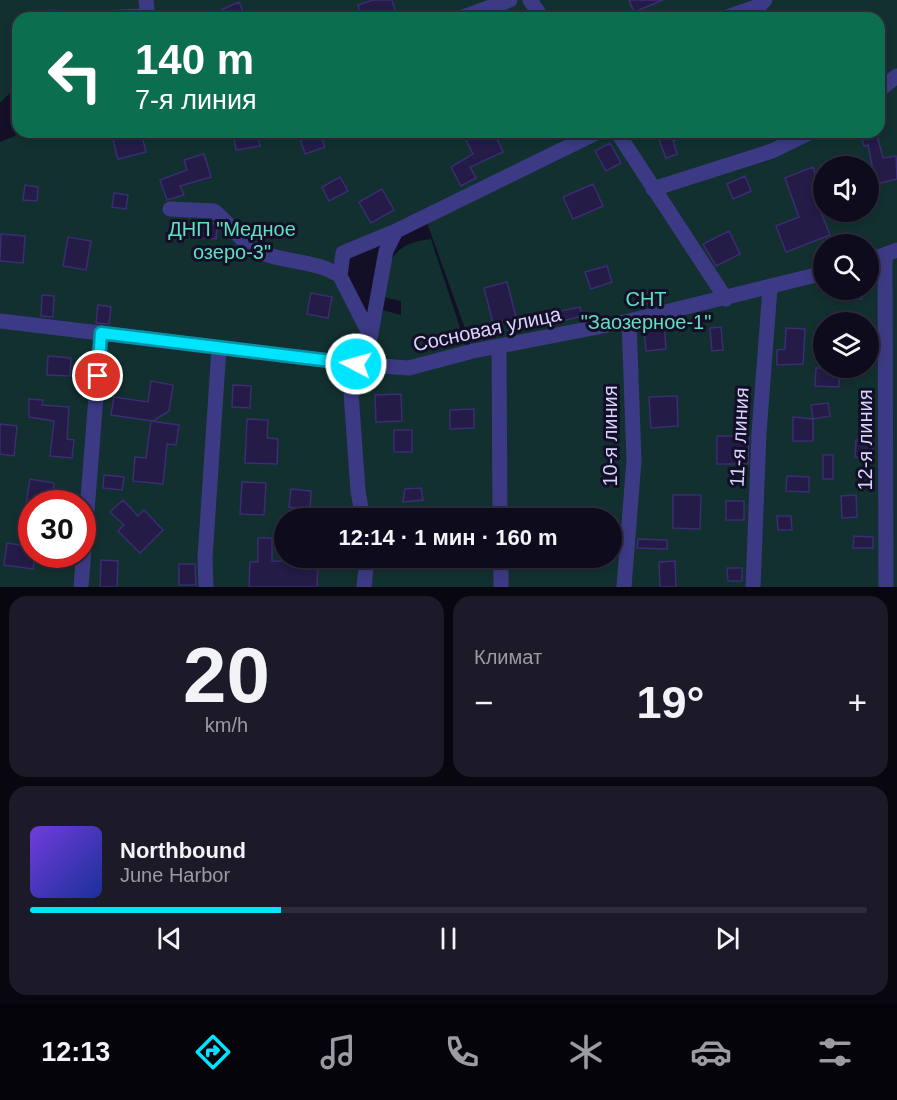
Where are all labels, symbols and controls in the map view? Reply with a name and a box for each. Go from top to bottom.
icon: left [36,36,114,114]
text: 140 m [135,36,254,83]
text: 7-я линия [135,85,257,115]
map controls [813,156,879,378]
button: sound [813,156,879,222]
park label: ДНП "Медное озеро-3" [168,218,296,263]
button: search [813,234,879,300]
park label: СНТ "Заозерное-1" [581,288,711,333]
street label: Сосновая улица [411,302,564,355]
button: layers [813,312,879,378]
position arrow [324,332,388,396]
pin [72,350,123,401]
icon: arrive [81,359,114,392]
street label: 10-я линия [599,385,621,487]
street label: 11-я линия [725,387,753,487]
street label: 12-я линия [854,389,876,491]
speed limit sign: 30 [18,490,96,568]
text: 12:14 · 1 мин · 160 m [338,525,558,550]
text: 20 [183,631,270,719]
text: Климат [474,646,542,668]
text: 19° [636,677,705,728]
text: − [474,684,493,721]
text: + [848,684,867,721]
text: km/h [205,714,248,736]
text: Northbound [120,838,246,863]
text: June Harbor [120,864,230,886]
icon: previous [153,922,186,955]
icon: pause [432,922,465,955]
icon: next [711,922,744,955]
icon: directions [192,1031,234,1073]
icon: music [317,1031,359,1073]
icon: phone [441,1031,483,1073]
icon: climate [565,1031,607,1073]
icon: car [690,1031,732,1073]
icon: filters [814,1031,856,1073]
text: 12:13 [41,1037,110,1067]

